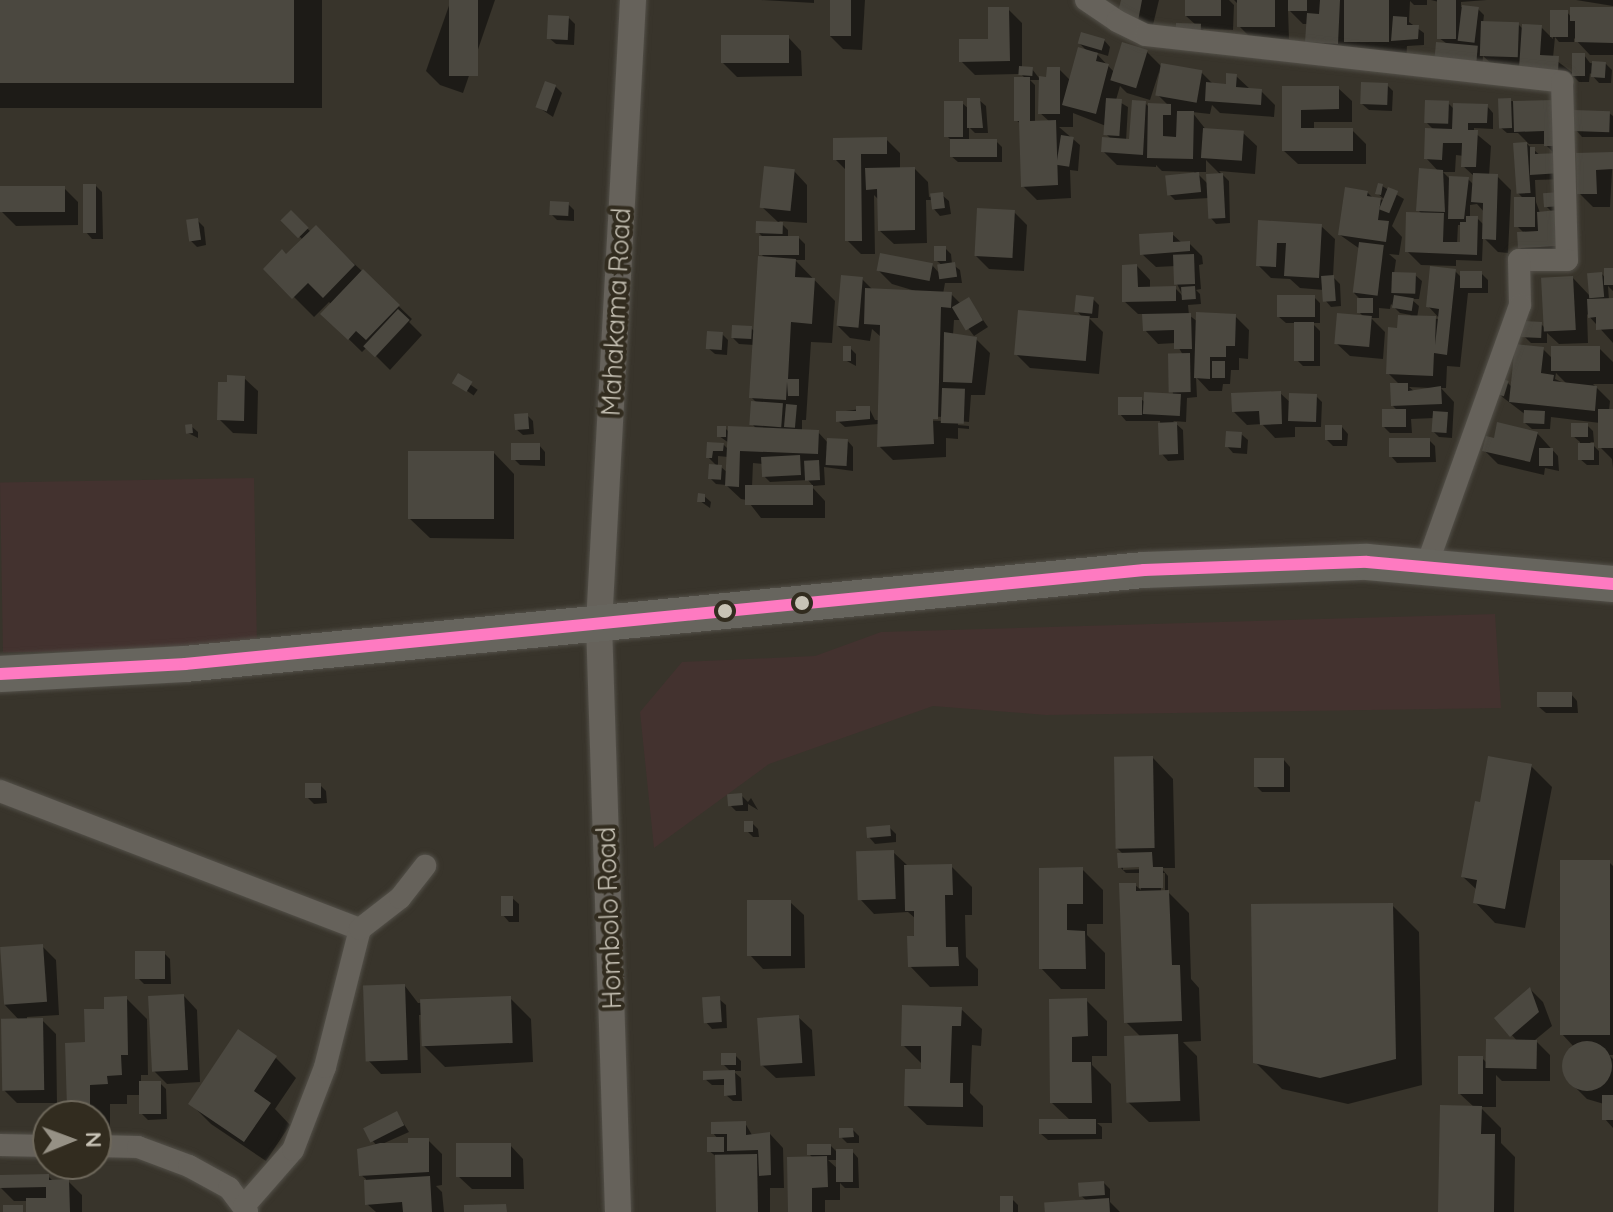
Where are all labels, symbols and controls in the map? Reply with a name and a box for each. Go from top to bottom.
street label: Mahakama Road [595,207,637,417]
unlabelled marker [794,595,810,611]
unlabelled marker [717,603,733,619]
street label: Hombolo Road [590,826,628,1010]
north arrow [32,1100,112,1180]
text: N [80,1131,108,1148]

